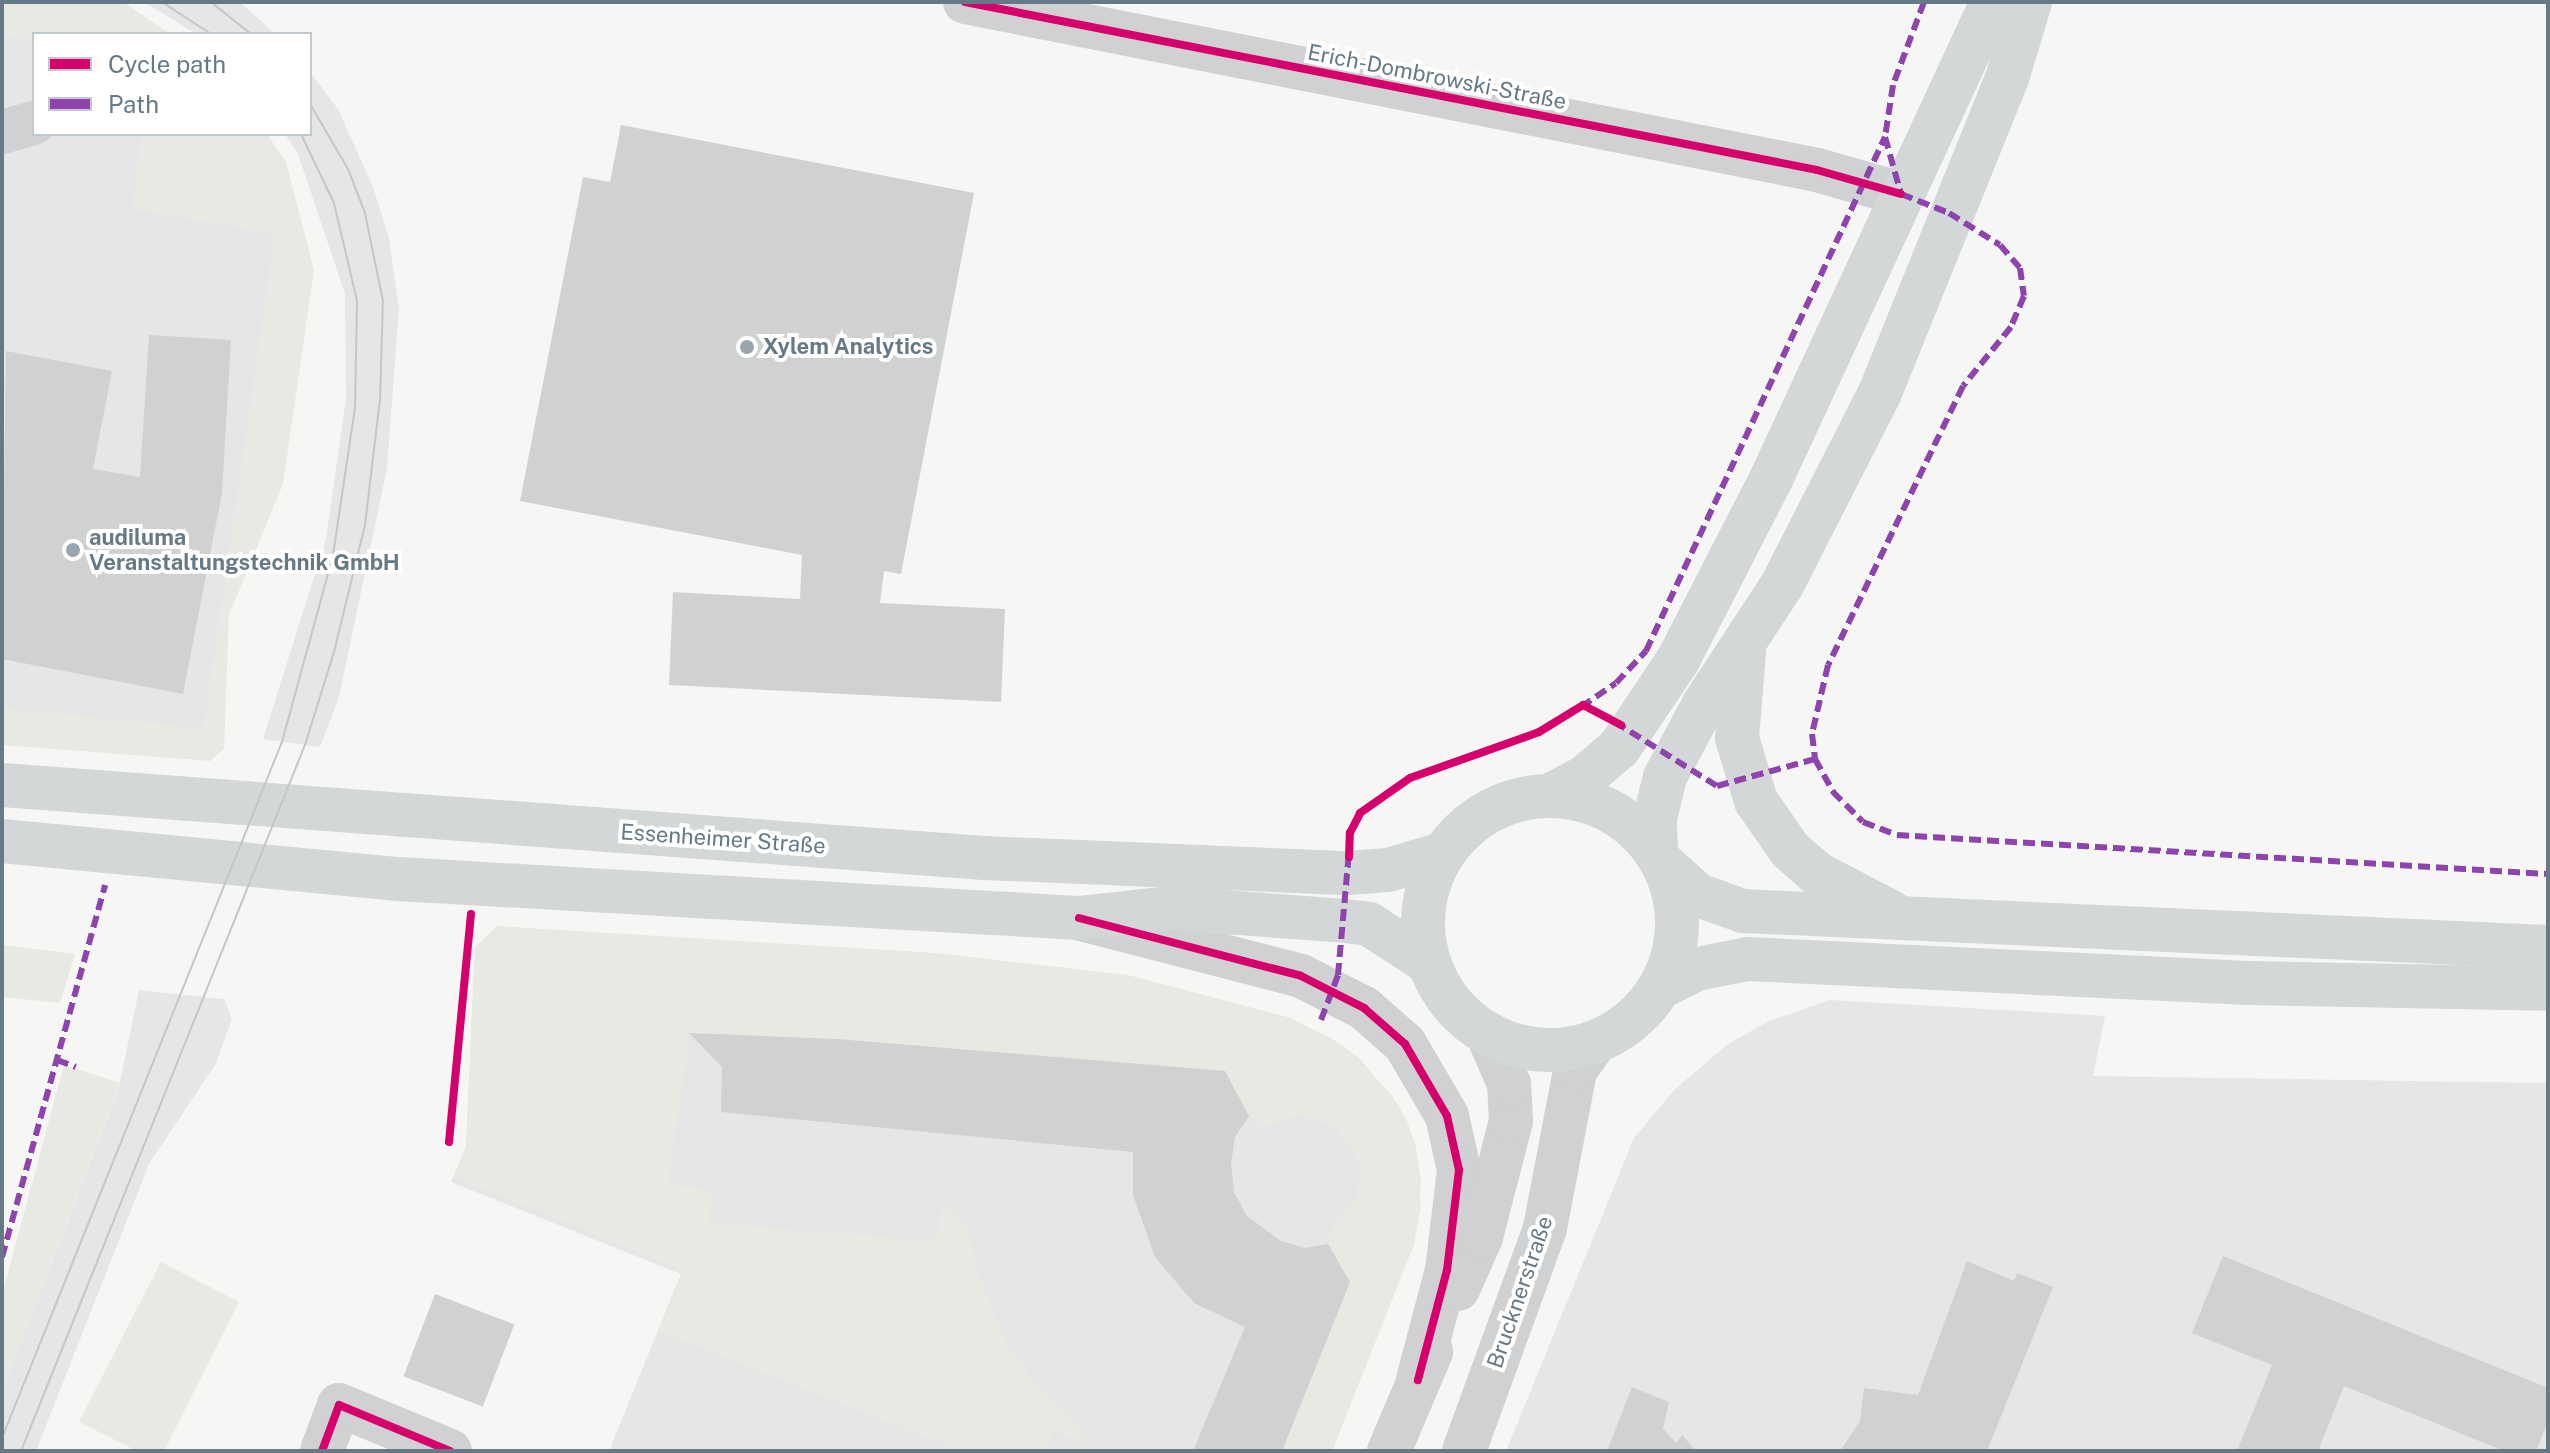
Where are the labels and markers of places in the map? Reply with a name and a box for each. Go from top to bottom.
place label: Xylem Analytics [763,334,933,360]
marker: Xylem Analytics [738,338,756,356]
place label: audiluma Veranstaltungstechnik GmbH [89,524,400,576]
marker: audiluma Veranstaltungstechnik GmbH [64,541,82,559]

